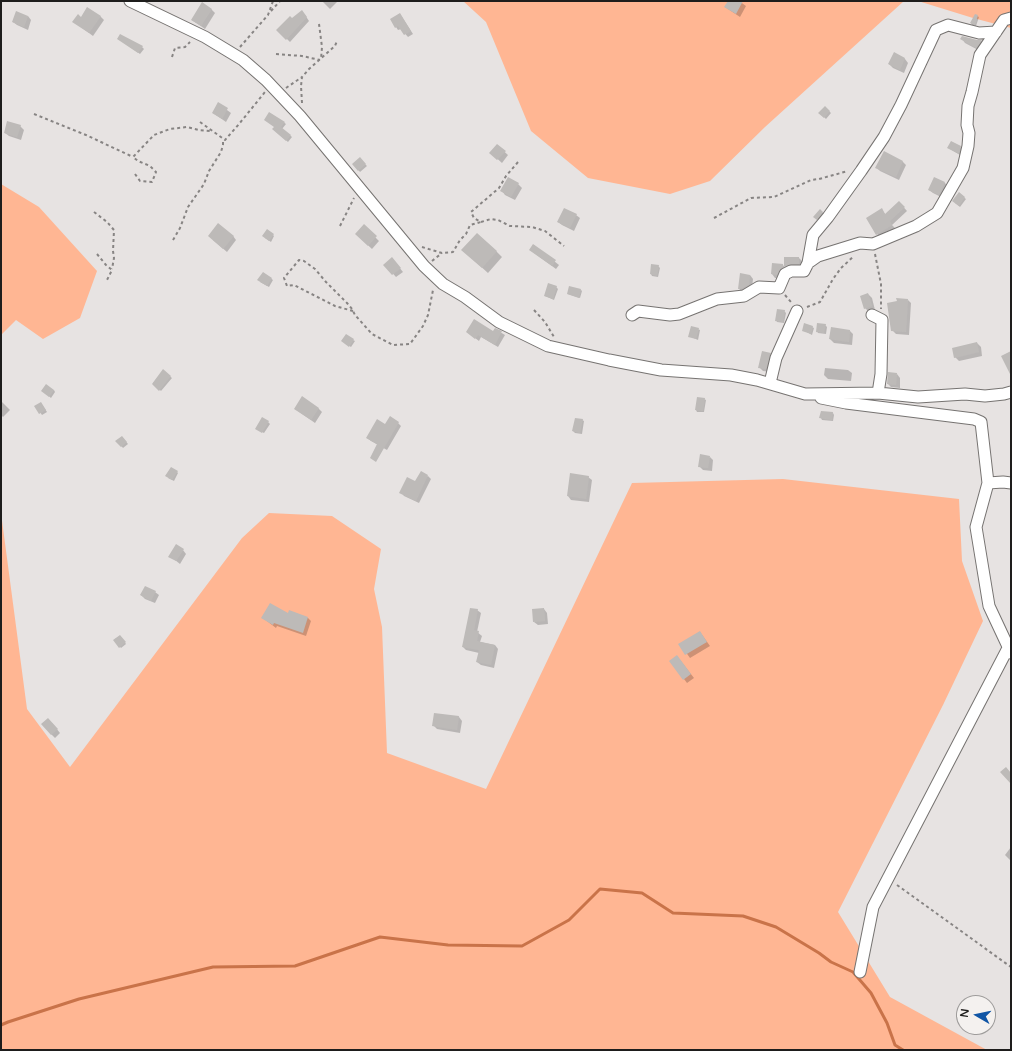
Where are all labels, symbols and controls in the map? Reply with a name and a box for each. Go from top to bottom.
north arrow [956,995,996,1035]
text: N [958,1008,972,1019]

